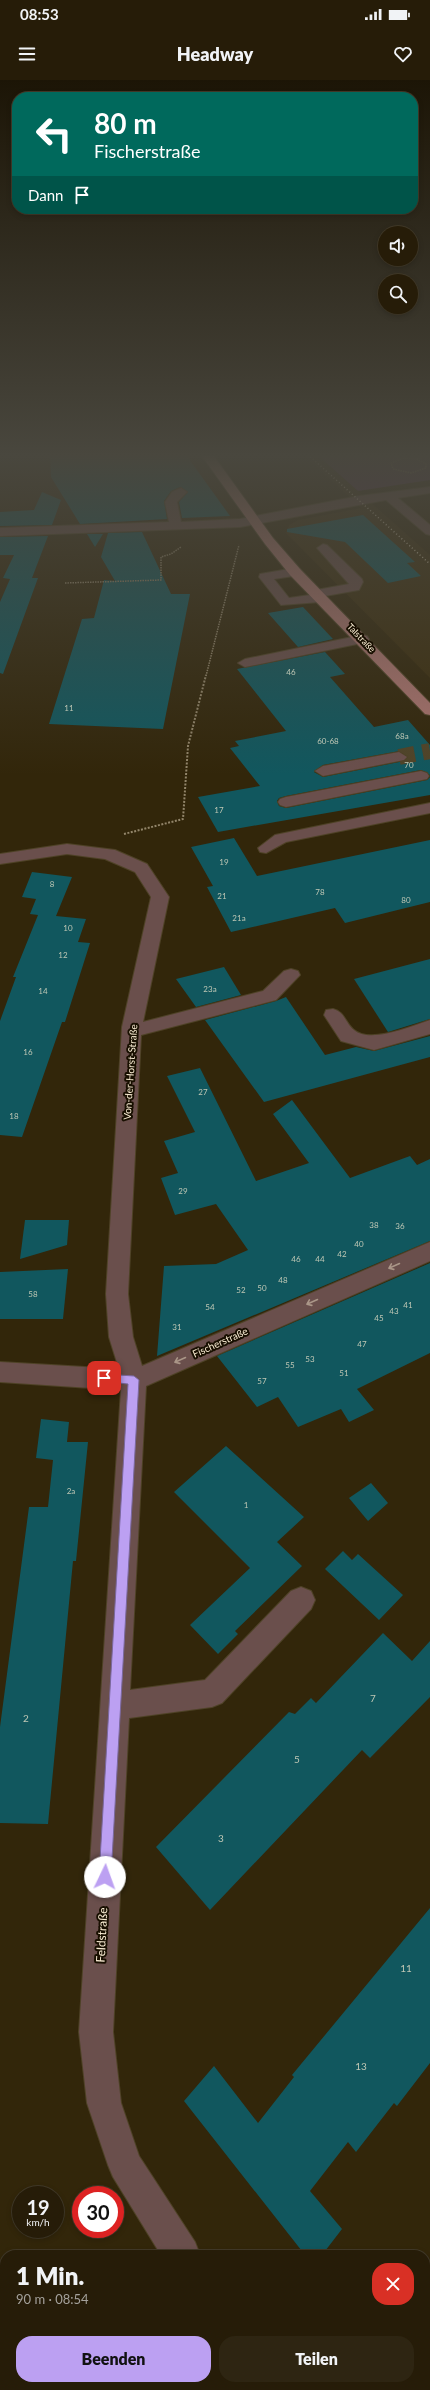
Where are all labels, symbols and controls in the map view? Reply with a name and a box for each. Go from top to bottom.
text: 08:53 [20,5,59,23]
icon: menu [16,43,38,65]
text: Headway [177,43,253,65]
icon: heart [392,43,414,65]
text: 80 m [94,106,157,140]
icon: left [28,108,80,160]
text: Fischerstraße [94,140,200,162]
icon: arrive [71,184,93,206]
text: Dann [28,186,63,204]
map controls [378,226,418,314]
button: sound [378,226,418,266]
button: search [378,274,418,314]
street label: Talstraße [345,621,378,654]
house number: 46 [286,667,296,677]
house number: 11 [64,703,74,713]
house number: 68a [395,731,409,741]
house number: 60-68 [317,736,339,746]
house number: 70 [404,760,414,770]
house number: 17 [214,805,224,815]
house number: 19 [219,857,229,867]
house number: 8 [50,879,55,889]
house number: 78 [315,887,325,897]
house number: 21 [217,891,227,901]
house number: 80 [401,895,411,905]
house number: 21a [232,913,246,923]
house number: 10 [63,923,73,933]
house number: 12 [58,950,68,960]
house number: 23a [203,984,217,994]
house number: 14 [38,986,48,996]
street label: Von-der-Horst-Straße [121,1024,139,1120]
house number: 16 [23,1047,33,1057]
house number: 27 [198,1087,208,1097]
house number: 18 [9,1111,19,1121]
house number: 29 [178,1186,188,1196]
house number: 38 [369,1220,379,1230]
house number: 36 [395,1221,405,1231]
house number: 40 [354,1239,364,1249]
house number: 42 [337,1249,347,1259]
house number: 46 [291,1254,301,1264]
house number: 44 [315,1254,325,1264]
one-way arrow [389,1263,401,1271]
house number: 48 [278,1275,288,1285]
house number: 50 [257,1283,267,1293]
house number: 52 [236,1285,246,1295]
house number: 58 [28,1289,38,1299]
one-way arrow [307,1299,319,1306]
house number: 41 [403,1300,413,1310]
house number: 54 [205,1302,215,1312]
house number: 43 [389,1306,399,1316]
house number: 45 [374,1313,384,1323]
house number: 31 [172,1322,182,1332]
street label: Fischerstraße [191,1324,249,1360]
house number: 47 [357,1339,367,1349]
house number: 53 [305,1354,315,1364]
one-way arrow [175,1357,187,1364]
house number: 55 [285,1360,295,1370]
pin [87,1361,121,1395]
icon: arrive [93,1367,115,1389]
house number: 51 [339,1368,349,1378]
house number: 57 [257,1376,267,1386]
house number: 2a [67,1486,75,1496]
house number: 1 [244,1500,249,1510]
house number: 7 [370,1692,376,1704]
house number: 2 [23,1712,29,1724]
house number: 5 [294,1753,300,1765]
house number: 3 [218,1832,224,1844]
position arrow [84,1856,126,1898]
street label: Feldstraße [93,1907,110,1963]
house number: 11 [400,1962,412,1974]
house number: 13 [355,2060,367,2072]
speed limit sign: 30 [72,2186,124,2238]
text: 19 [26,2195,50,2219]
text: km/h [26,2216,50,2228]
text: 1 Min. [16,2261,84,2290]
button: close [372,2263,414,2305]
text: 90 m · 08:54 [16,2291,89,2307]
button: Beenden [16,2336,211,2382]
button: Teilen [219,2336,414,2382]

